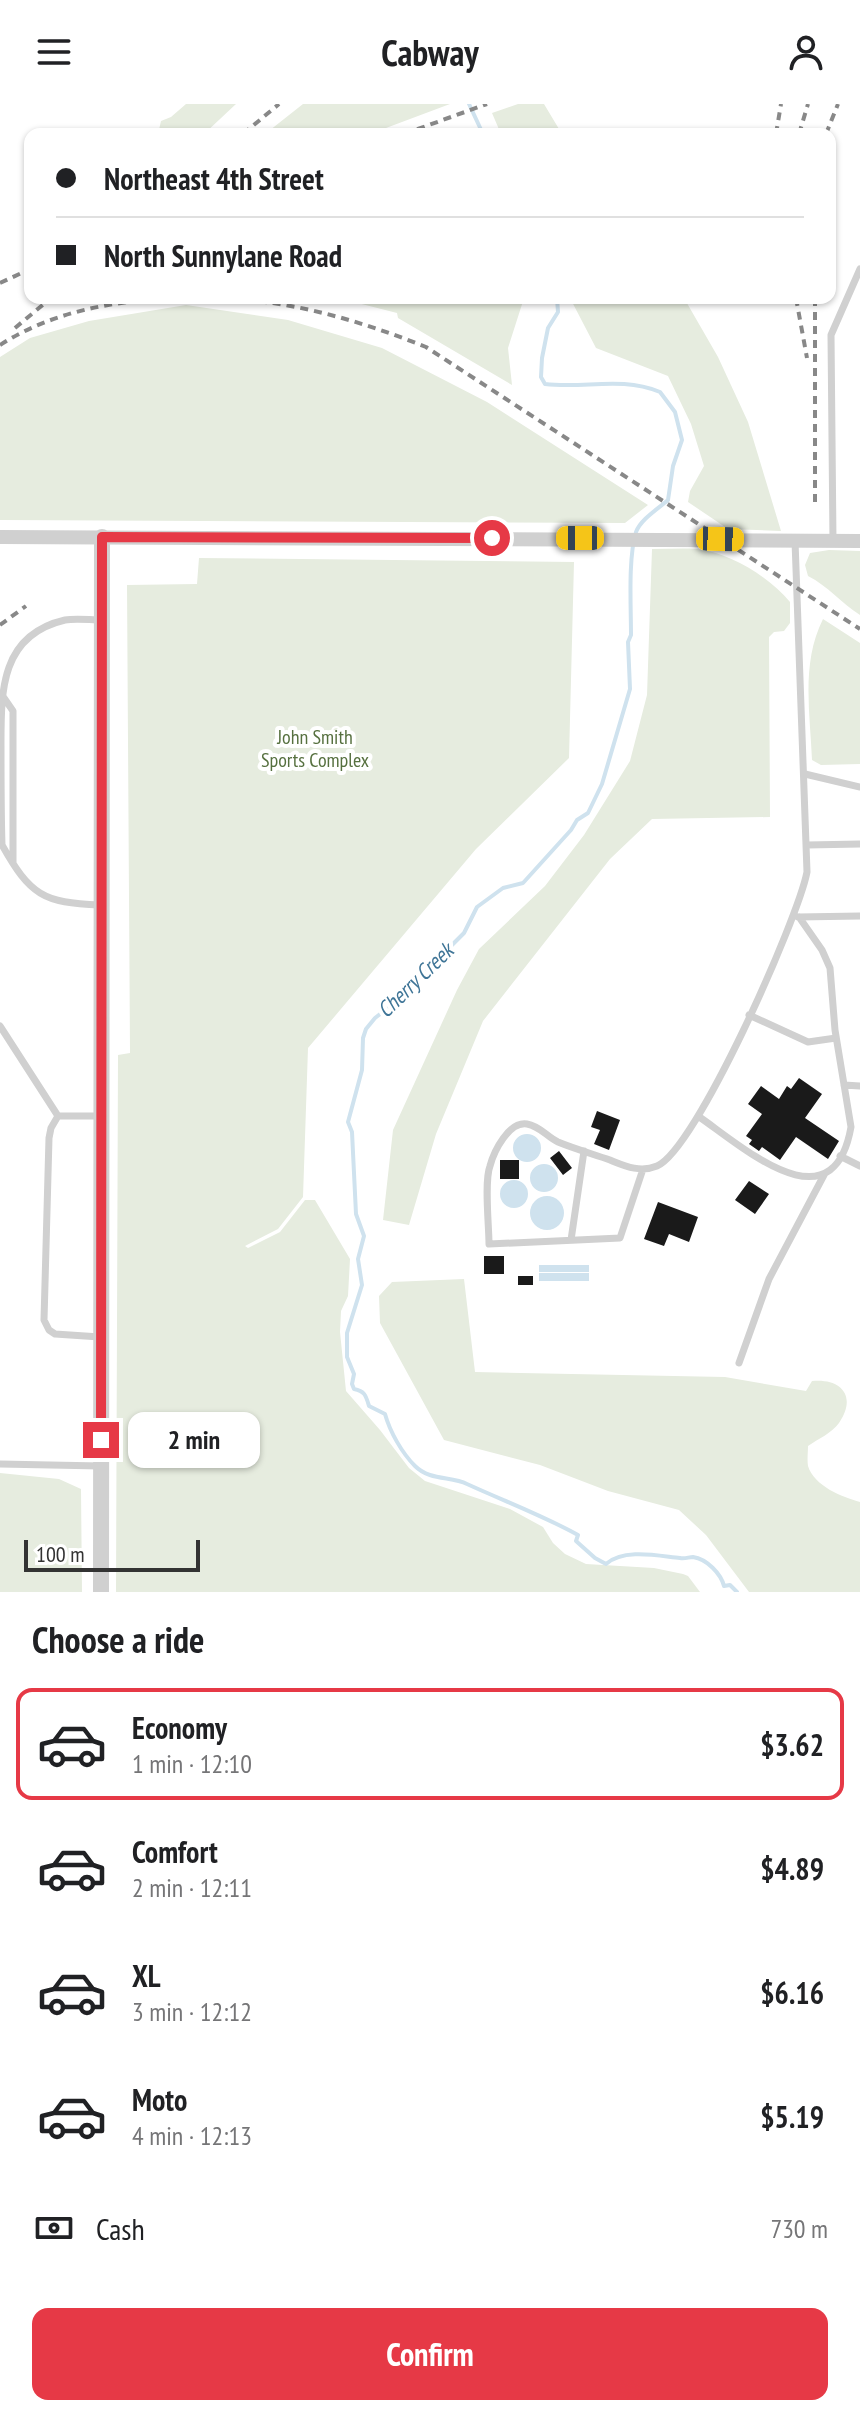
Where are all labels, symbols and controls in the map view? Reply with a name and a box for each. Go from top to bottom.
text: Cabway [381,29,479,76]
icon: menu [32,30,76,74]
icon: person [784,30,828,74]
text: Northeast 4th Street [104,159,324,198]
text: North Sunnylane Road [104,236,342,275]
route start [474,520,510,556]
car [556,526,604,550]
car [696,527,744,551]
park label: John Smith Sports Complex [261,724,369,773]
water label: Cherry Creek [371,935,461,1023]
callout: 2 min [129,1412,261,1468]
route end [83,1422,119,1458]
text: 2 min [168,1423,220,1456]
scale bar [24,1536,200,1572]
text: 100 m [36,1540,85,1568]
text: Choose a ride [32,1616,204,1663]
icon: car [36,1708,108,1780]
text: Economy [132,1708,227,1747]
text: $3.62 [760,1725,824,1764]
text: 1 min · 12:10 [132,1747,252,1780]
icon: car [36,1832,108,1904]
text: Comfort [132,1832,218,1871]
text: $4.89 [760,1849,824,1888]
text: 2 min · 12:11 [132,1871,252,1904]
icon: car [36,1956,108,2028]
text: XL [132,1956,161,1995]
text: $6.16 [760,1973,824,2012]
text: 3 min · 12:12 [132,1995,252,2028]
icon: car [36,2080,108,2152]
text: Moto [132,2080,187,2119]
text: $5.19 [760,2097,824,2136]
text: 4 min · 12:13 [132,2119,252,2152]
icon: cash [32,2206,76,2250]
text: Cash [96,2209,145,2248]
text: 730 m [770,2212,828,2245]
button: Confirm [32,2308,828,2400]

